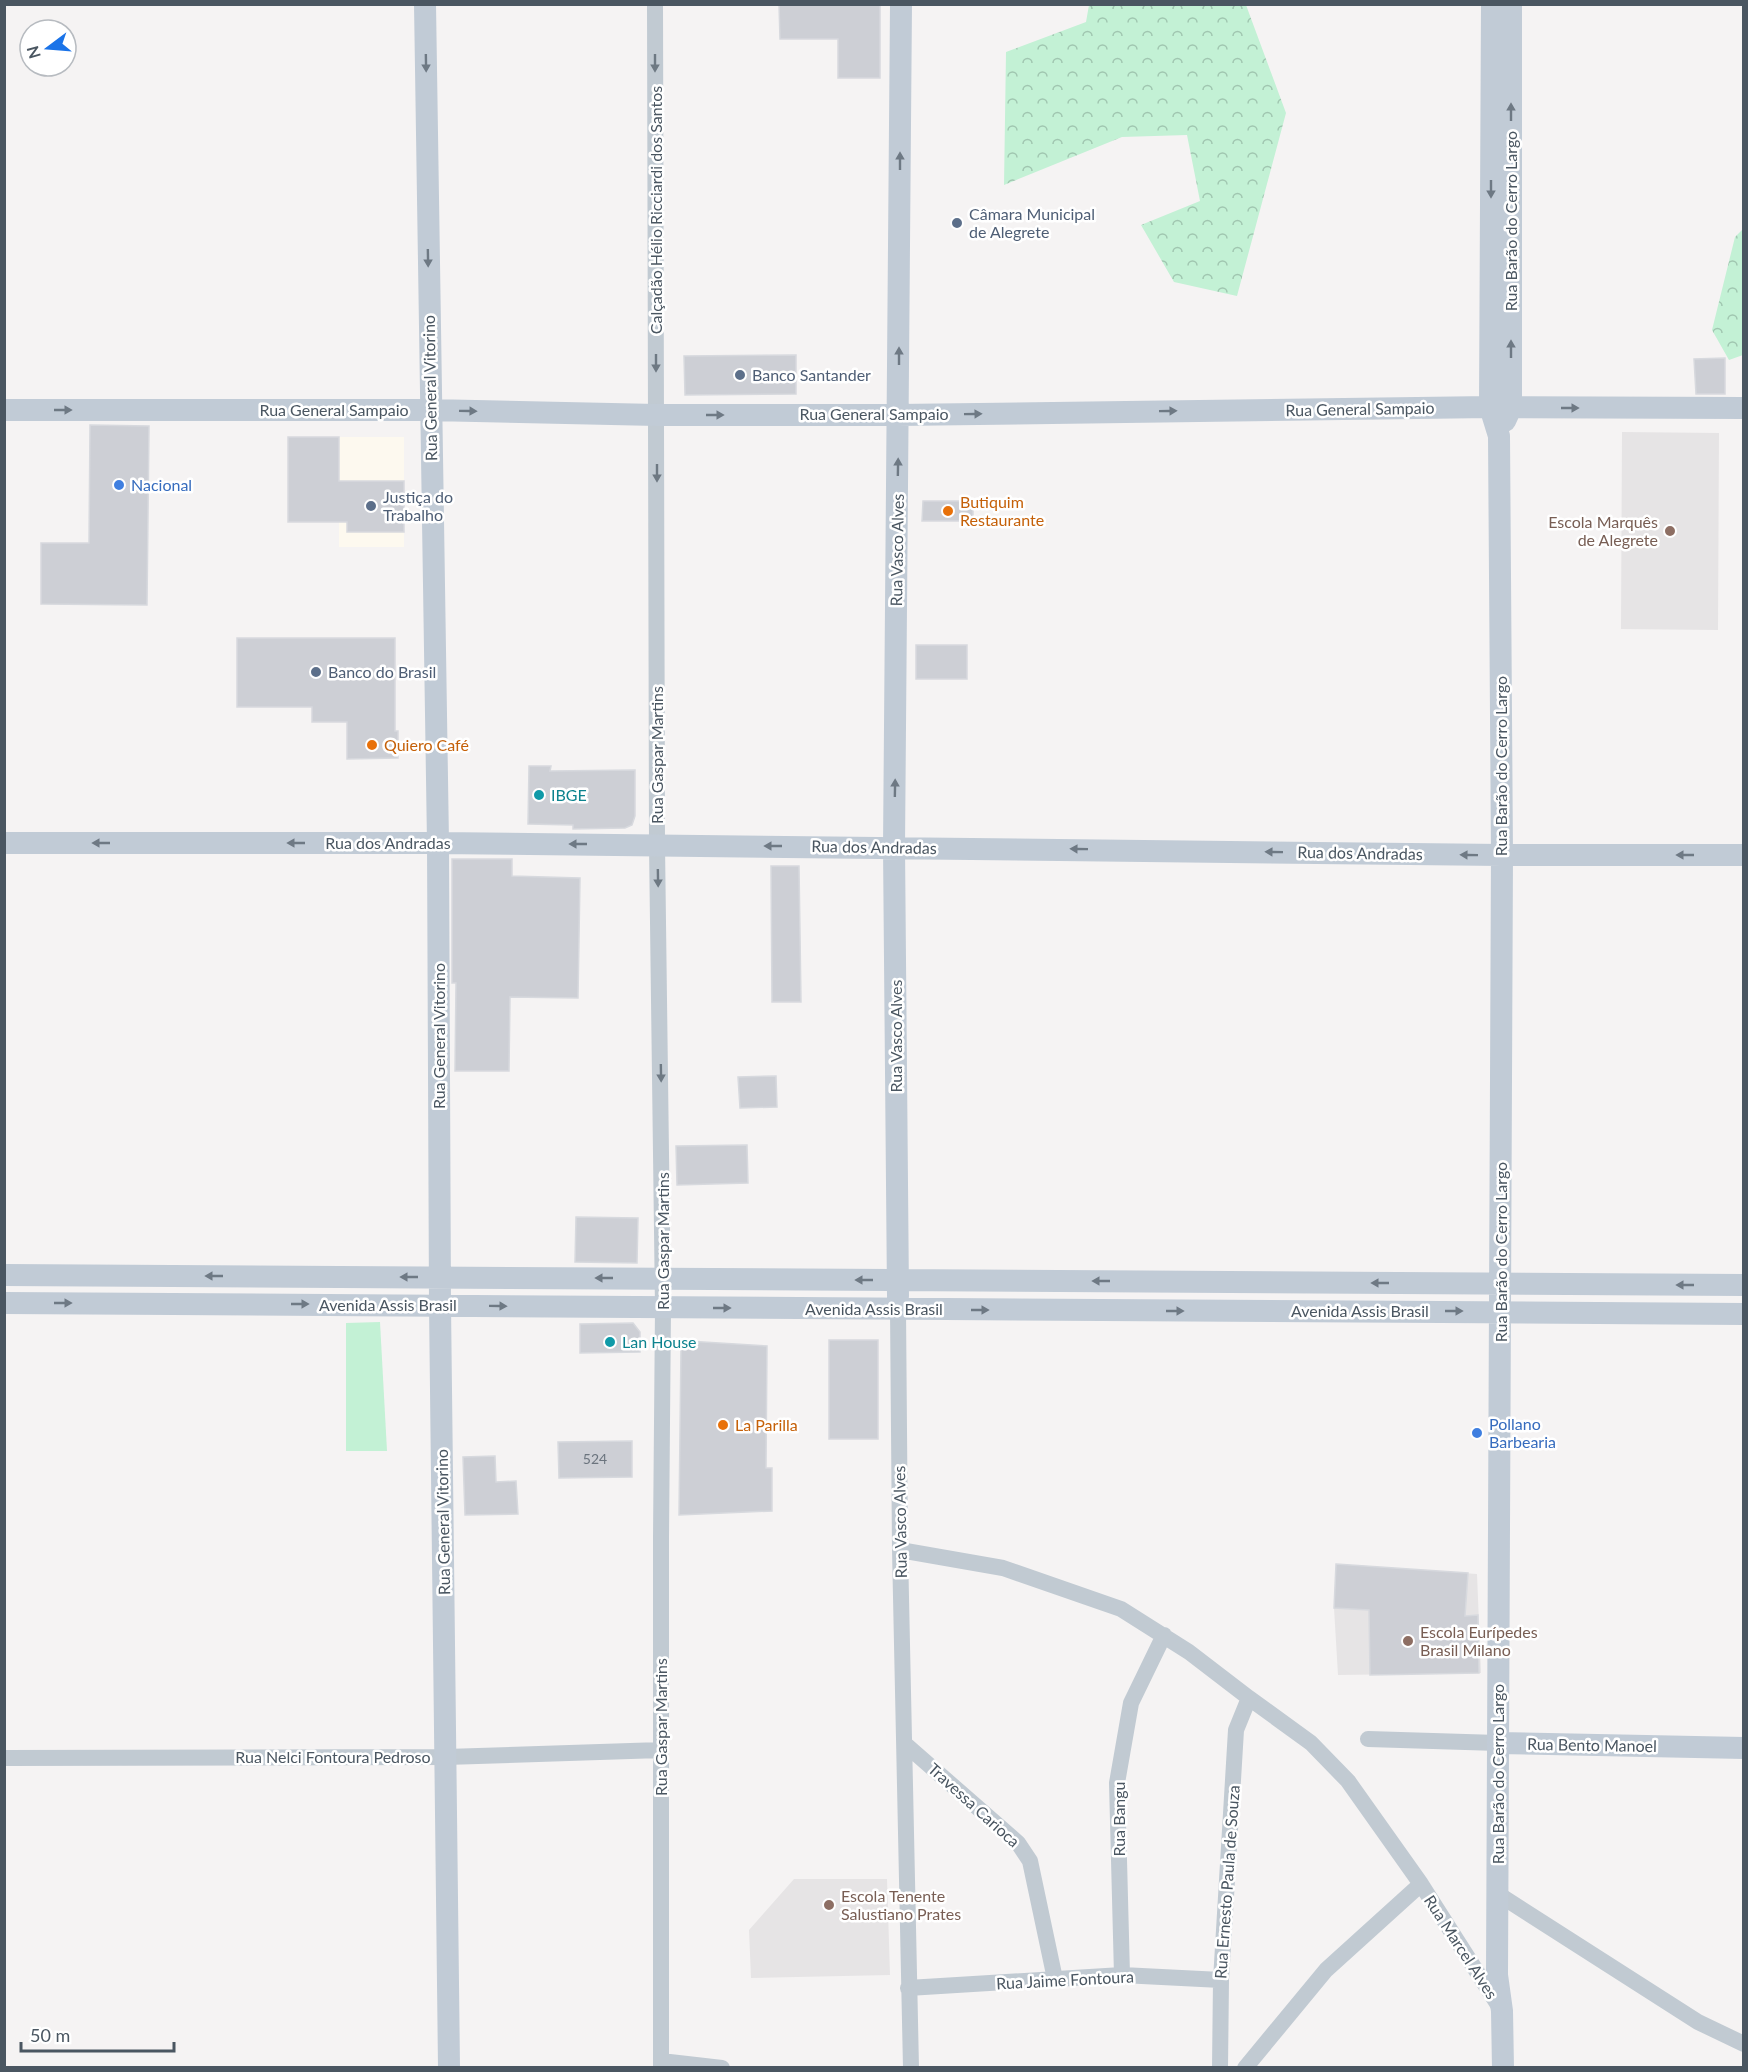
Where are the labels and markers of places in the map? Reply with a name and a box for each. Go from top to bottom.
place label: Câmara Municipal de Alegrete [969,204,1095,241]
marker: Câmara Municipal de Alegrete [950,216,964,230]
place label: Banco Santander [752,365,871,384]
marker: Banco Santander [733,368,747,382]
place label: Nacional [131,475,192,494]
marker: Nacional [112,478,126,492]
place label: Justiça do Trabalho [383,487,453,524]
place label: Butiquim Restaurante [960,492,1044,529]
marker: Justiça do Trabalho [364,499,378,513]
marker: Butiquim Restaurante [941,504,955,518]
place label: Escola Marquês de Alegrete [1548,512,1658,549]
marker: Escola Marquês de Alegrete [1663,524,1677,538]
place label: Banco do Brasil [328,662,436,681]
marker: Banco do Brasil [309,665,323,679]
place label: Quiero Café [384,735,469,754]
marker: Quiero Café [365,738,379,752]
place label: IBGE [551,785,587,804]
marker: IBGE [532,788,546,802]
place label: Lan House [622,1332,697,1351]
marker: Lan House [603,1335,617,1349]
place label: Pollano Barbearia [1489,1414,1556,1451]
place label: La Parilla [735,1415,798,1434]
marker: La Parilla [716,1418,730,1432]
marker: Pollano Barbearia [1470,1426,1484,1440]
place label: Escola Eurípedes Brasil Milano [1420,1622,1538,1659]
marker: Escola Eurípedes Brasil Milano [1401,1634,1415,1648]
place label: Escola Tenente Salustiano Prates [841,1886,961,1923]
marker: Escola Tenente Salustiano Prates [822,1898,836,1912]

